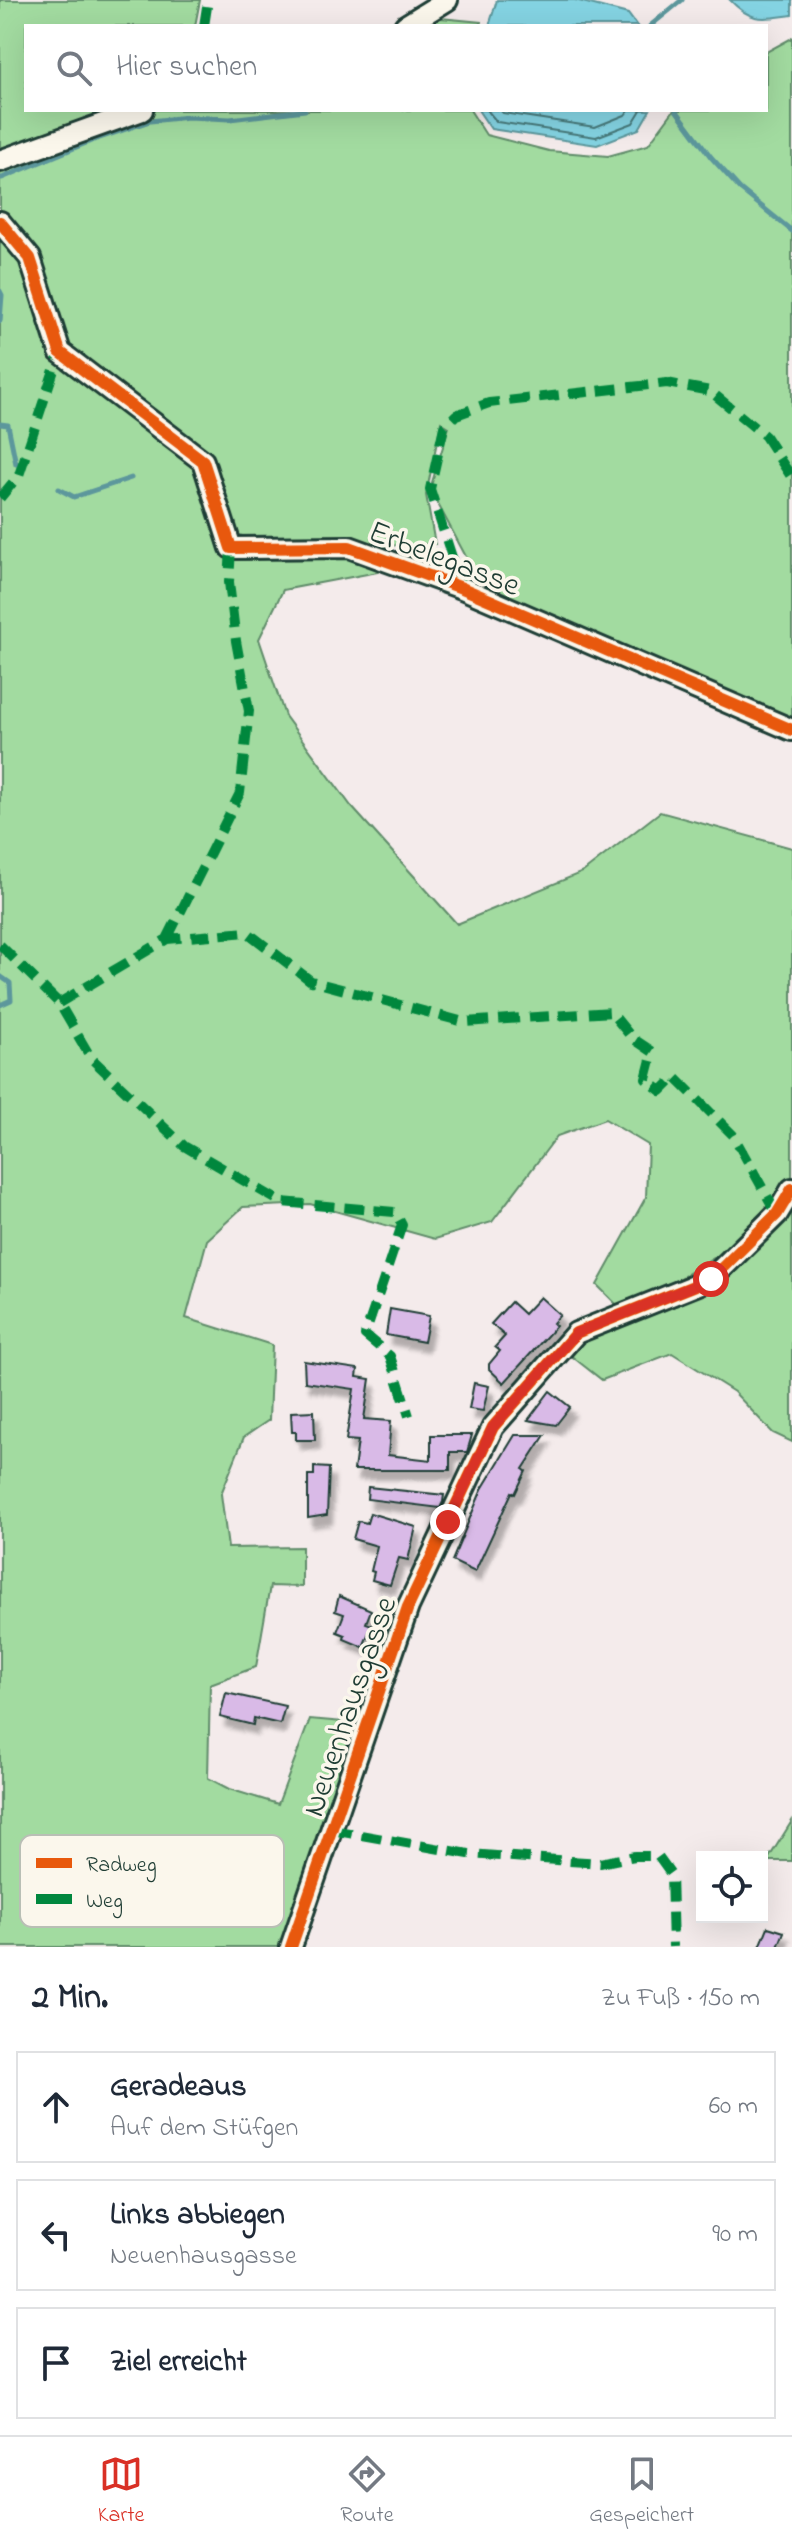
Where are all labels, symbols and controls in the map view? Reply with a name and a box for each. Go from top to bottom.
search box [24,24,768,112]
icon: search [52,46,96,90]
text: Hier suchen [116,46,257,90]
street label: Erbelegasse [361,510,527,611]
route start [693,1261,729,1297]
route end [430,1504,466,1540]
street label: Neuenhausgasse [292,1590,411,1823]
legend [20,1835,284,1927]
text: Radweg [86,1850,157,1883]
map controls [696,1851,768,1923]
button: locate [696,1851,768,1923]
text: Weg [86,1886,123,1919]
text: 2 Min. [32,1974,108,2024]
text: Zu Fuß · 150 m [601,1980,760,2018]
text: Geradeaus [110,2066,247,2110]
icon: ahead [34,2085,78,2129]
text: 60 m [709,2088,758,2126]
text: Auf dem Stüfgen [110,2110,298,2148]
text: Links abbiegen [110,2194,285,2238]
icon: left [34,2213,78,2257]
text: 90 m [712,2216,758,2254]
text: Neuenhausgasse [110,2238,297,2276]
icon: arrive [34,2341,78,2385]
text: Ziel erreicht [110,2341,247,2385]
tab: Karte [98,2452,144,2532]
tab: Route [340,2452,394,2532]
tab: Gespeichert [589,2452,694,2532]

